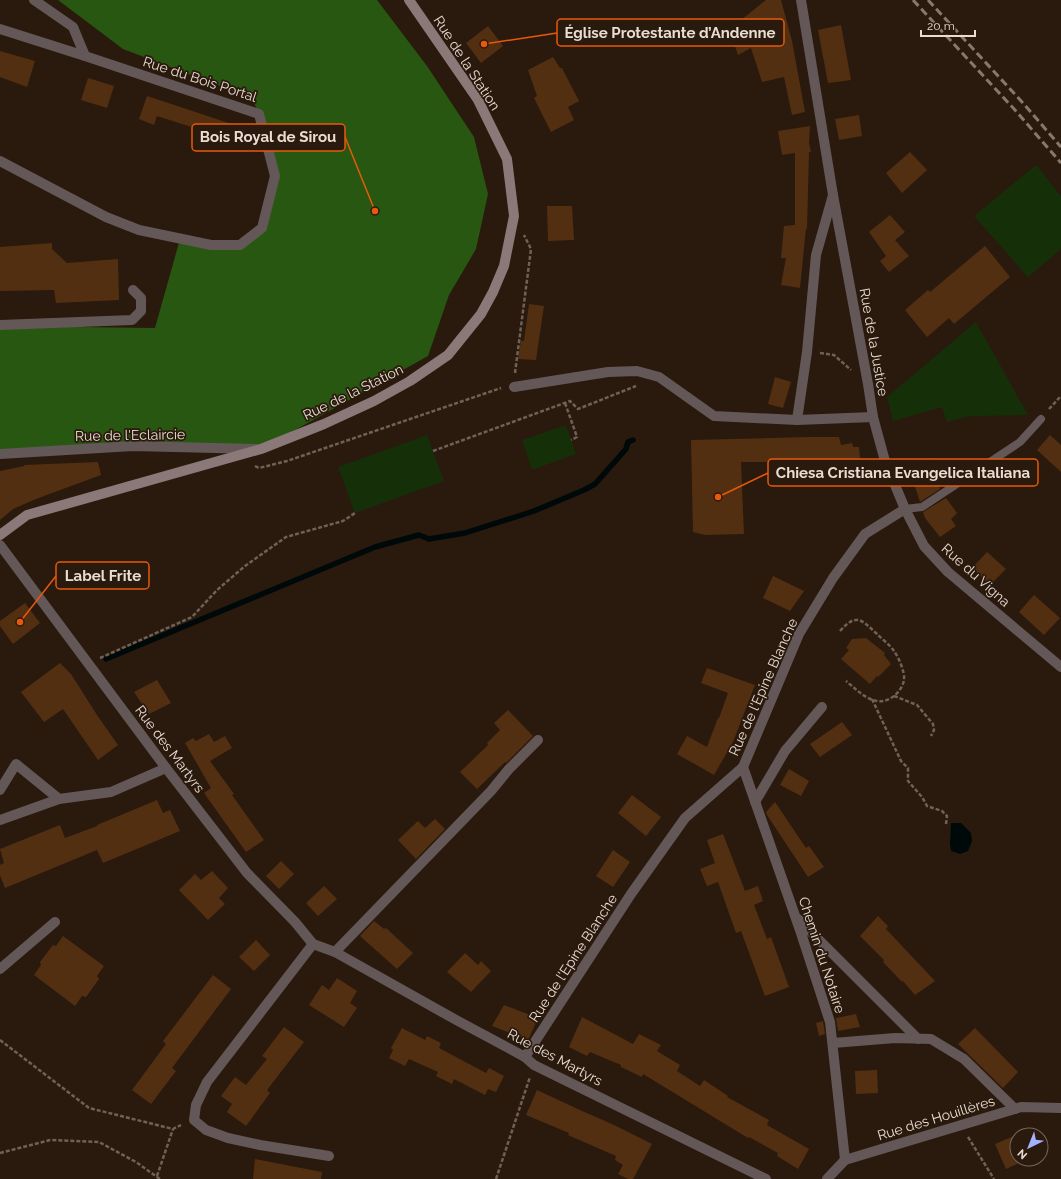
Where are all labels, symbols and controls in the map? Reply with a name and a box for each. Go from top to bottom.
scale bar [921,12,975,38]
street label: Rue de la Station [430,13,504,113]
callout: Église Protestante d’Andenne [557,19,784,46]
text: 20 m [927,19,955,33]
text: Église Protestante d’Andenne [564,24,776,42]
street label: Rue du Bois Portal [141,53,259,105]
callout: Bois Royal de Sirou [192,124,345,151]
text: Bois Royal de Sirou [200,128,336,146]
street label: Rue de la Justice [857,287,891,397]
street label: Rue de la Station [300,361,406,423]
street label: Rue de l'Eclaircie [75,426,185,444]
callout: Chiesa Cristiana Evangelica Italiana [768,459,1038,486]
text: Chiesa Cristiana Evangelica Italiana [776,464,1031,482]
street label: Rue du Vigna [939,540,1013,610]
callout: Label Frite [56,562,149,589]
text: Label Frite [65,567,141,585]
street label: Rue de l'Epine Blanche [725,616,801,758]
street label: Rue des Martyrs [132,702,208,796]
street label: Rue de l'Epine Blanche [526,891,620,1025]
street label: Chemin du Notaire [796,895,848,1015]
street label: Rue des Martyrs [505,1025,605,1089]
street label: Rue des Houillères [875,1092,997,1143]
north arrow [1009,1127,1049,1167]
text: N [1015,1146,1030,1162]

